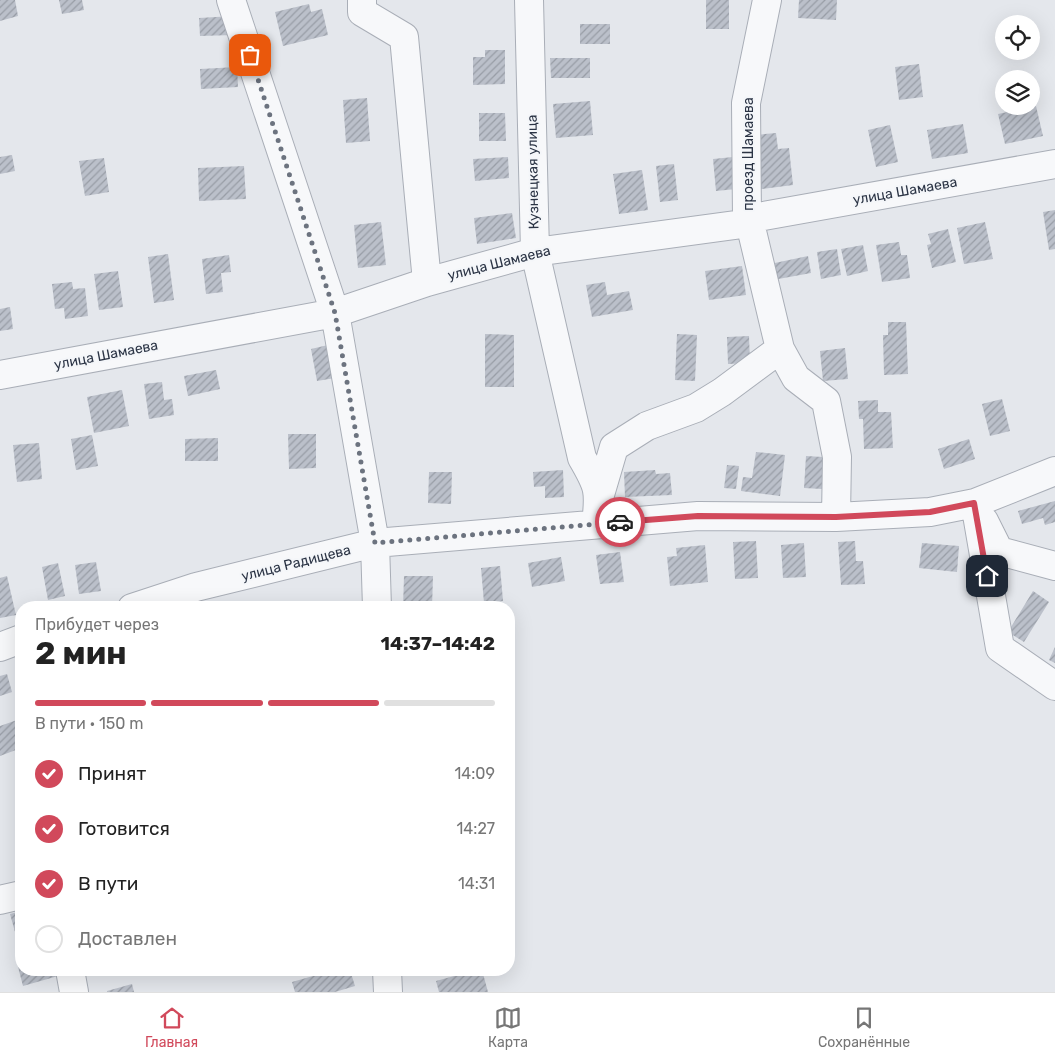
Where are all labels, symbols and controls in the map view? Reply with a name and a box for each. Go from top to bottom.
map controls [995,15,1040,115]
button: locate [995,15,1040,60]
pin [229,34,271,76]
icon: bag [236,41,264,69]
button: layers [995,70,1040,115]
street label: проезд Шамаева [740,97,757,211]
street label: Кузнецкая улица [524,115,542,229]
street label: улица Шамаева [852,173,958,209]
street label: улица Шамаева [446,242,552,284]
street label: улица Шамаева [53,337,159,373]
courier [595,497,645,547]
icon: car [606,508,634,536]
street label: улица Радищева [240,541,352,585]
pin [966,555,1008,597]
icon: home [973,562,1001,590]
text: Прибудет через [35,615,159,634]
text: 14:37–14:42 [381,632,495,655]
text: 2 мин [35,634,127,672]
text: В пути · 150 m [35,714,144,733]
icon: check [35,760,63,788]
text: Принят [78,762,146,785]
text: 14:09 [454,764,495,783]
icon: check [35,815,63,843]
text: Готовится [78,817,170,840]
text: 14:27 [457,819,495,838]
icon: check [35,870,63,898]
text: В пути [78,872,138,895]
text: 14:31 [458,874,495,893]
text: Доставлен [78,927,177,950]
tab: Главная [145,1004,198,1051]
tab: Карта [488,1004,528,1051]
tab: Сохранённые [818,1004,910,1051]

